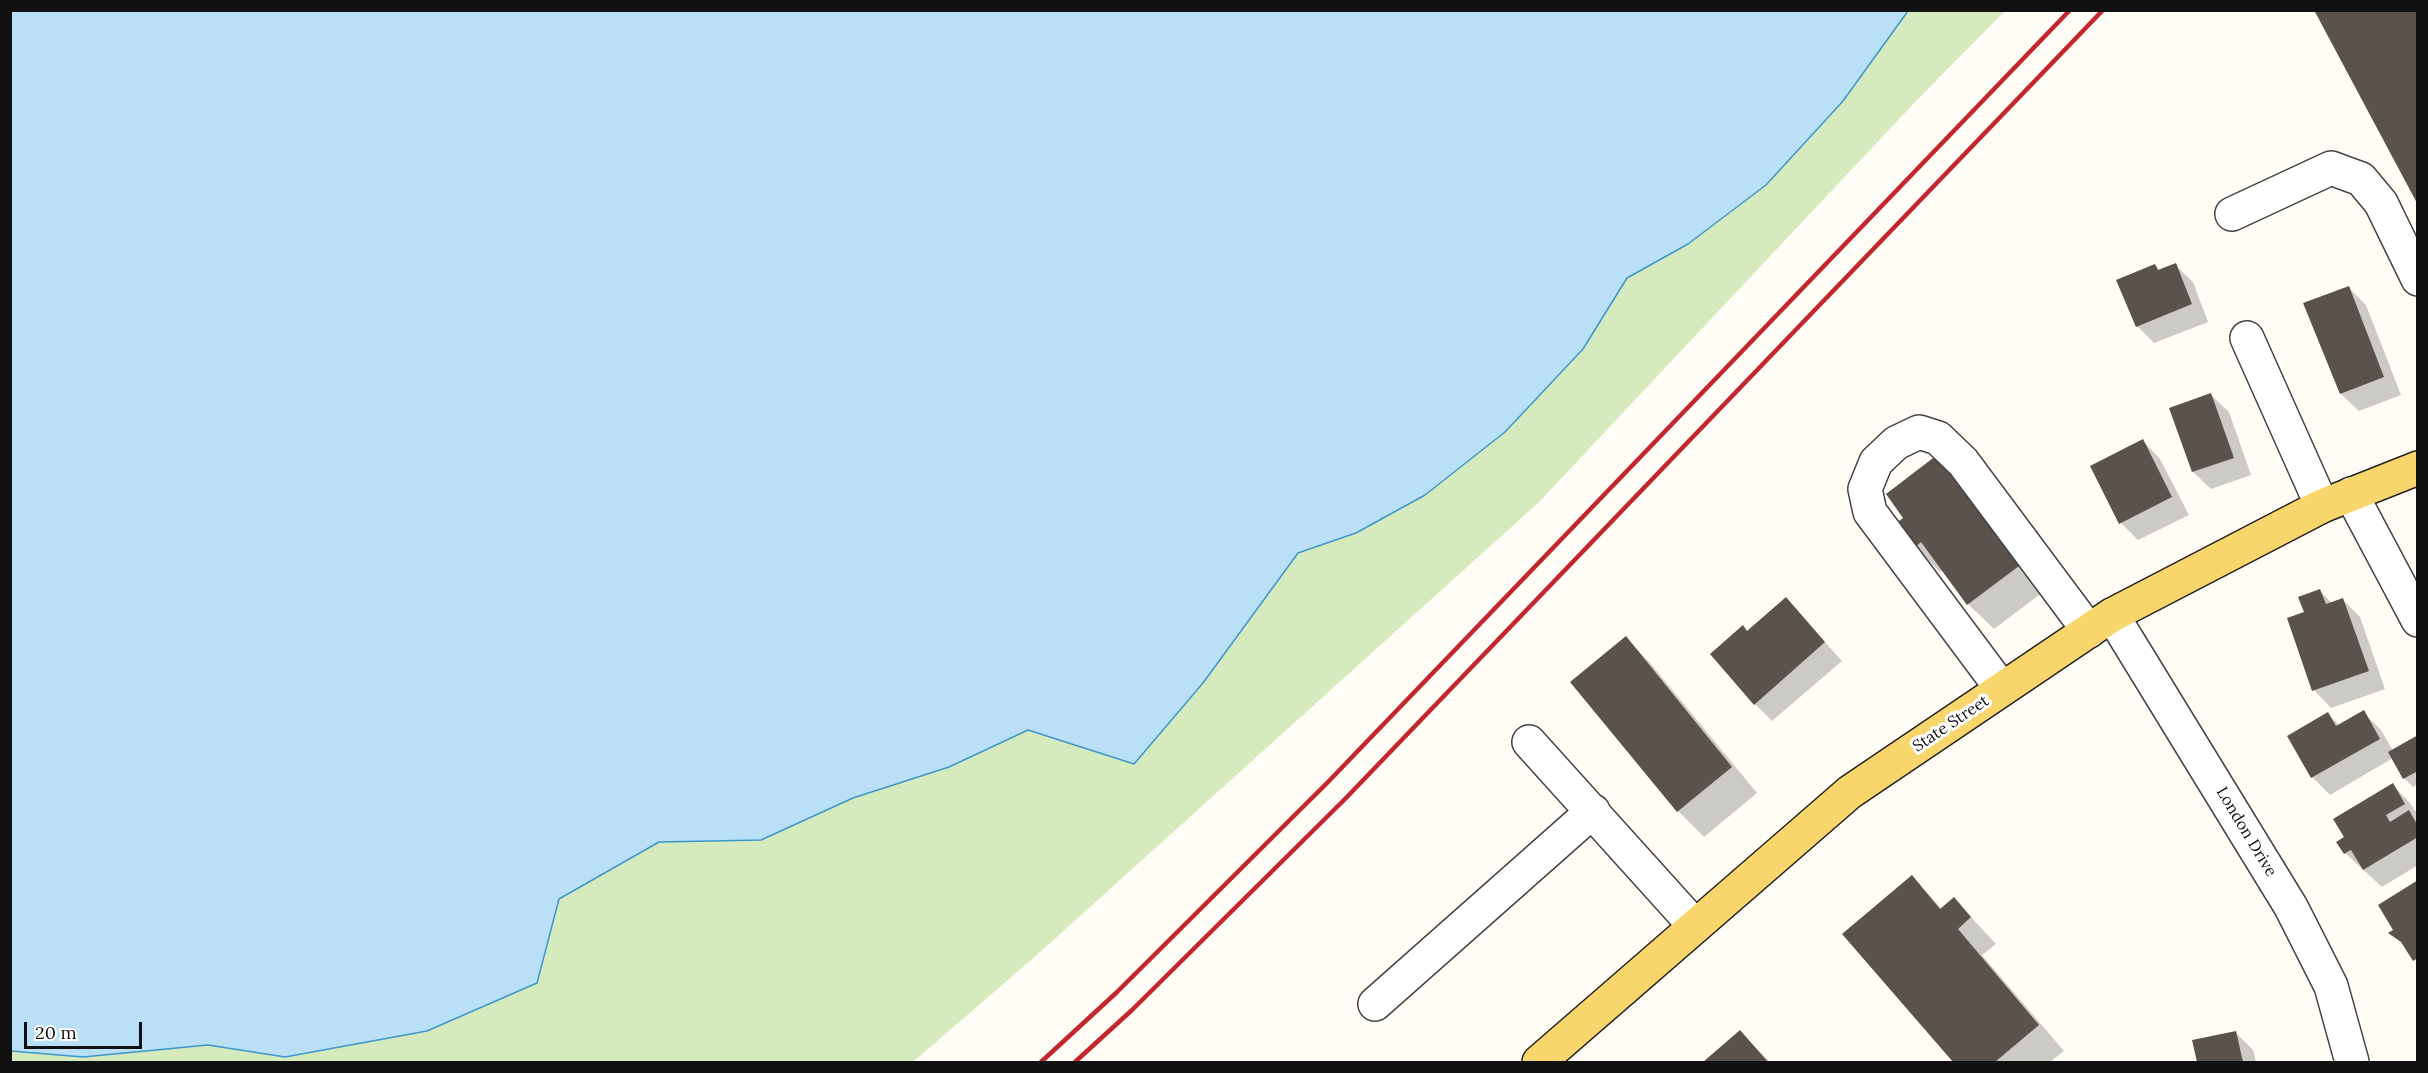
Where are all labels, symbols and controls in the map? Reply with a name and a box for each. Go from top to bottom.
street label: State Street [1909,691,1993,757]
street label: London Drive [2212,784,2280,880]
scale bar [27,1010,146,1048]
text: 20 m [35,1021,77,1044]

